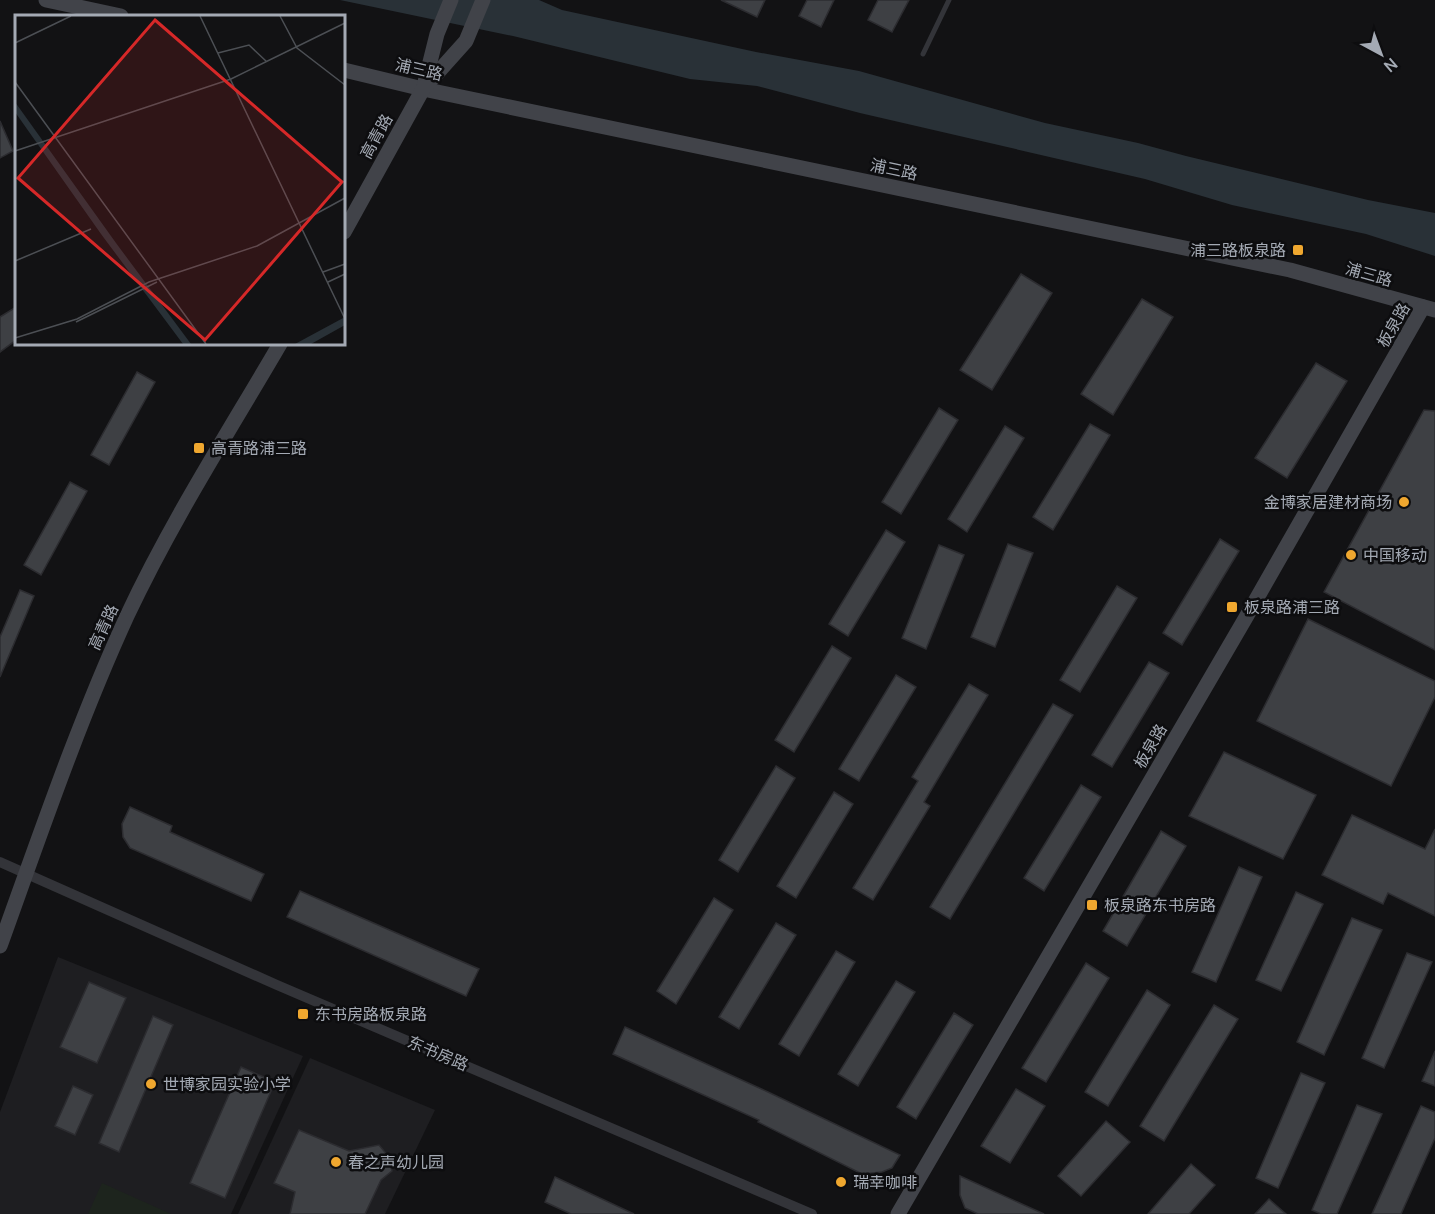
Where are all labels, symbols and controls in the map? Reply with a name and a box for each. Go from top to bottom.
inset map [15,15,345,345]
north arrow [1351,24,1411,84]
street label: 浦三路 [393,53,445,85]
text: N [1379,53,1402,77]
street label: 高青路 [355,110,397,162]
street label: 浦三路 [868,153,920,185]
place label: 浦三路板泉路 [1190,239,1286,261]
marker: 浦三路板泉路 [1291,243,1305,257]
street label: 浦三路 [1343,257,1395,291]
street label: 板泉路 [1371,299,1415,351]
place label: 高青路浦三路 [211,437,307,459]
marker: 高青路浦三路 [192,441,206,455]
place label: 金博家居建材商场 [1264,491,1392,513]
marker: 金博家居建材商场 [1397,495,1411,509]
place label: 中国移动 [1363,544,1427,566]
marker: 中国移动 [1344,548,1358,562]
place label: 板泉路浦三路 [1244,596,1340,618]
marker: 板泉路浦三路 [1225,600,1239,614]
street label: 高青路 [83,601,123,653]
street label: 板泉路 [1128,720,1172,772]
place label: 板泉路东书房路 [1104,894,1216,916]
marker: 板泉路东书房路 [1085,898,1099,912]
place label: 东书房路板泉路 [315,1003,427,1025]
marker: 东书房路板泉路 [296,1007,310,1021]
street label: 东书房路 [404,1030,472,1076]
place label: 世博家园实验小学 [163,1073,291,1095]
marker: 世博家园实验小学 [144,1077,158,1091]
place label: 春之声幼儿园 [348,1151,444,1173]
marker: 春之声幼儿园 [329,1155,343,1169]
place label: 瑞幸咖啡 [853,1171,917,1193]
marker: 瑞幸咖啡 [834,1175,848,1189]

